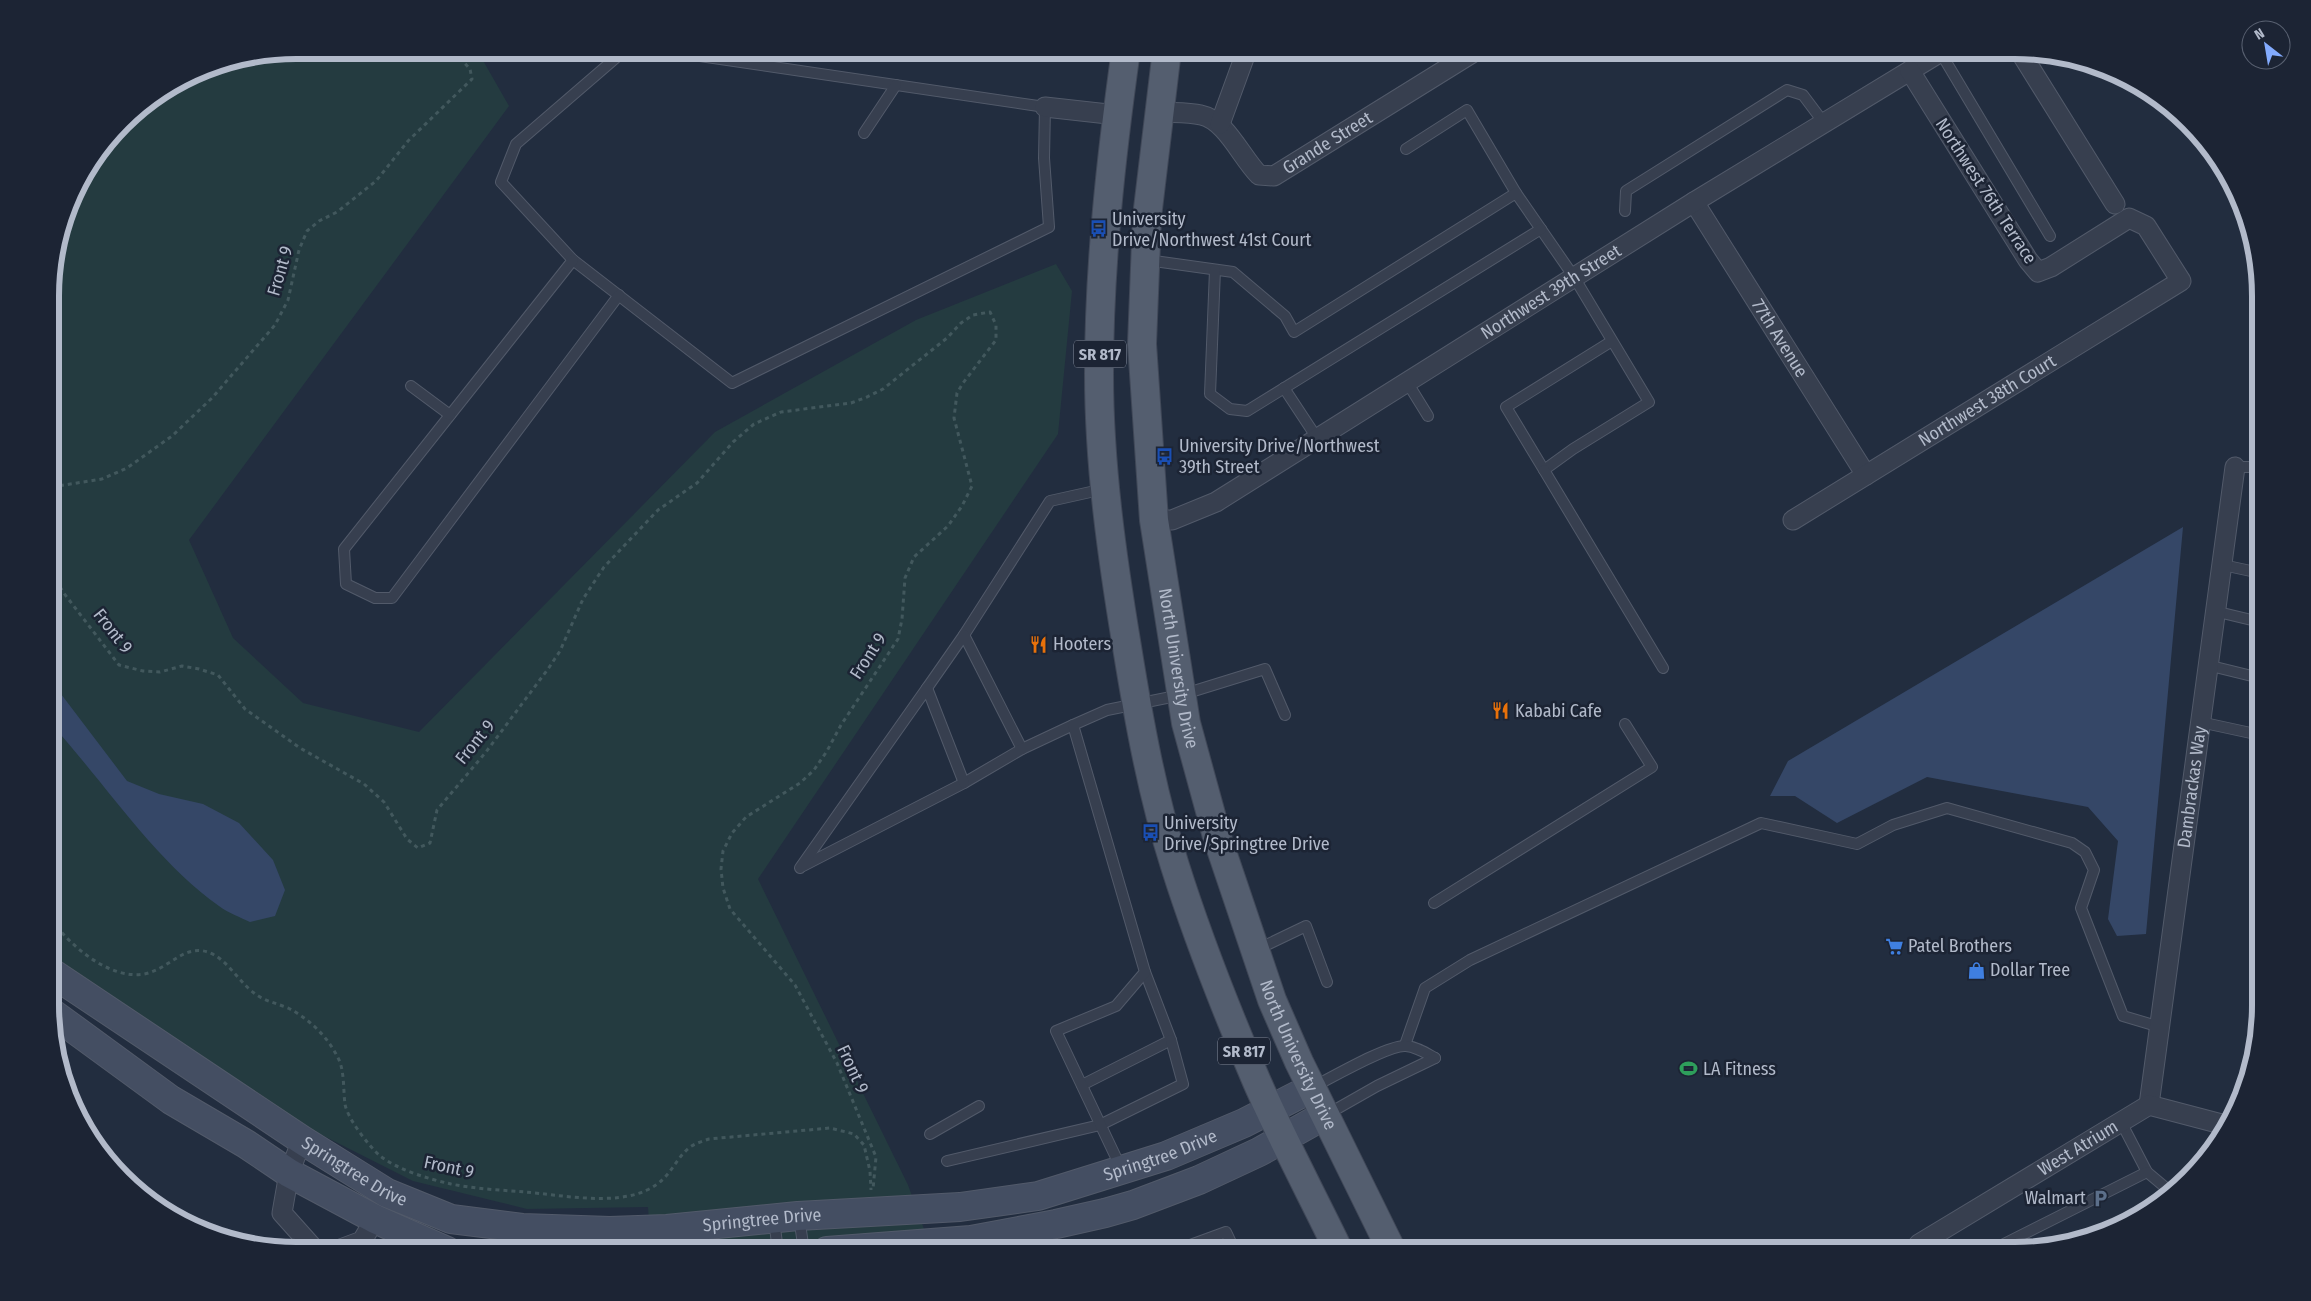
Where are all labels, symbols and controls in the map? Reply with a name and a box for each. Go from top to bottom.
north arrow [2241,20,2291,70]
text: N [2252,25,2268,44]
street label: Grande Street [1278,107,1376,179]
street label: Northwest 76th Terrace [1931,114,2041,268]
place label: University Drive/Northwest 41st Court [1112,208,1312,251]
bus stop icon: University Drive/Northwest 41st Court [1088,219,1108,239]
street label: Northwest 39th Street [1477,240,1625,344]
street label: Front 9 [262,244,298,298]
street label: 77th Avenue [1747,295,1813,382]
road number: SR 817 [1074,340,1126,368]
street label: Northwest 38th Court [1914,350,2060,451]
place label: University Drive/Northwest 39th Street [1179,435,1380,478]
bus stop icon: University Drive/Northwest 39th Street [1155,446,1175,466]
street label: North University Drive [1154,587,1203,751]
street label: Front 9 [89,604,137,658]
street label: Front 9 [845,629,891,683]
place label: Hooters [1053,633,1111,655]
restaurant icon: Hooters [1029,634,1049,654]
place label: Kababi Cafe [1515,700,1602,722]
restaurant icon: Kababi Cafe [1491,701,1511,721]
street label: Front 9 [450,715,500,769]
street label: Dambrackas Way [2173,724,2211,849]
place label: University Drive/Springtree Drive [1164,812,1330,855]
bus stop icon: University Drive/Springtree Drive [1140,823,1160,843]
place label: Patel Brothers [1908,935,2012,957]
supermarket icon: Patel Brothers [1884,936,1904,956]
place label: Dollar Tree [1990,959,2070,981]
shop icon: Dollar Tree [1966,960,1986,980]
street label: North University Drive [1255,977,1342,1134]
road number: SR 817 [1218,1038,1270,1064]
street label: Front 9 [832,1041,874,1097]
place label: LA Fitness [1703,1058,1776,1080]
sports icon: LA Fitness [1679,1059,1699,1079]
street label: West Atrium [2034,1115,2122,1180]
street label: Springtree Drive [1101,1125,1220,1186]
street label: Springtree Drive [298,1132,410,1211]
street label: Front 9 [422,1151,476,1183]
place label: Walmart [2025,1187,2086,1209]
parking icon: Walmart [2090,1188,2110,1208]
street label: Springtree Drive [702,1204,822,1236]

